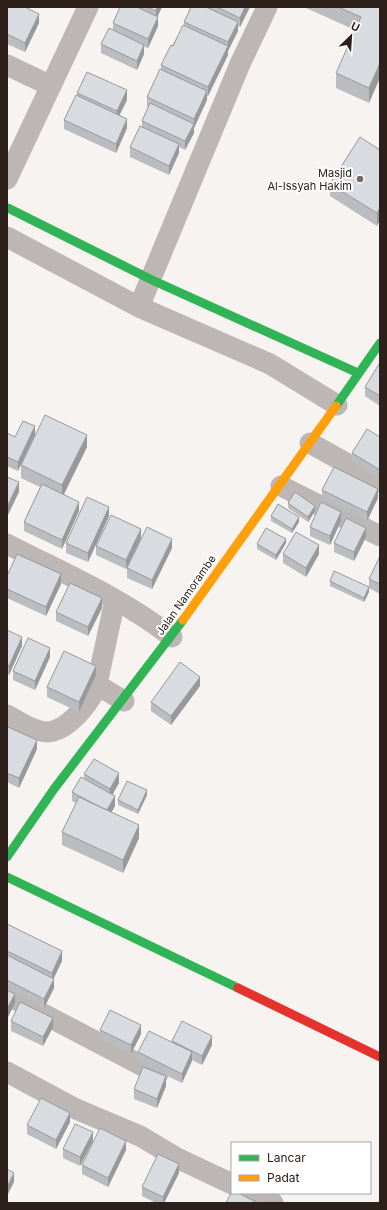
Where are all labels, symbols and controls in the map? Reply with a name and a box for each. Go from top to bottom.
north arrow [331,16,371,56]
text: U [349,19,362,35]
place label: Masjid Al-Issyah Hakim [268,166,352,193]
marker: Masjid Al-Issyah Hakim [355,174,365,184]
street label: Jalan Namorambe [153,552,219,638]
legend [231,1142,371,1194]
text: Lancar [267,1150,306,1165]
text: Padat [267,1170,299,1185]

